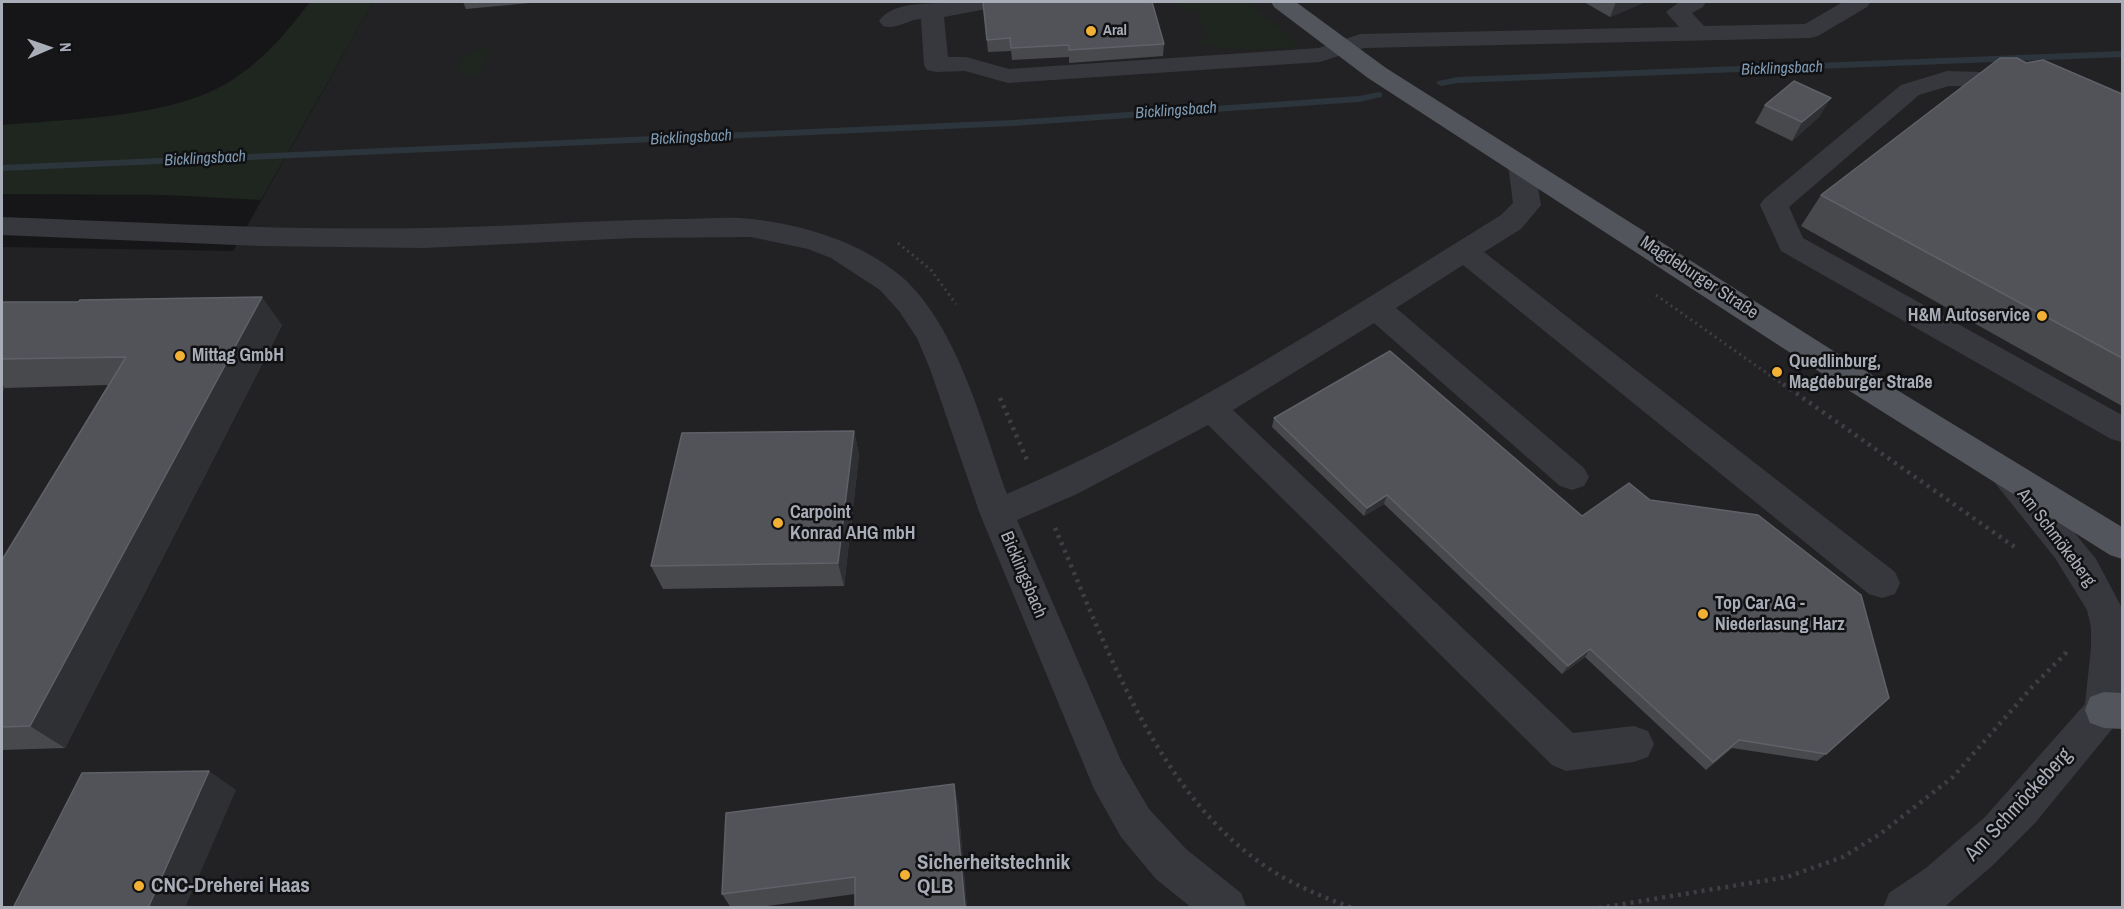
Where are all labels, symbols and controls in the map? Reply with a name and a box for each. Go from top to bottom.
north arrow [18,18,78,78]
place label: Aral [1103,22,1127,40]
marker: Aral [1084,24,1098,38]
text: N [55,42,77,52]
water label: Bicklingsbach [1741,58,1823,80]
water label: Bicklingsbach [1135,99,1217,123]
water label: Bicklingsbach [650,126,732,150]
water label: Bicklingsbach [164,147,246,171]
street label: Magdeburger Straße [1636,232,1762,324]
place label: H&M Autoservice [1908,305,2030,327]
marker: H&M Autoservice [2035,309,2049,323]
place label: Mittag GmbH [192,345,284,367]
marker: Mittag GmbH [173,349,187,363]
place label: Quedlinburg, Magdeburger Straße [1789,351,1933,394]
marker: Quedlinburg, Magdeburger Straße [1770,365,1784,379]
street label: Am Schmökeberg [2012,485,2100,591]
place label: Carpoint Konrad AHG mbH [790,502,915,544]
marker: Carpoint Konrad AHG mbH [771,516,785,530]
street label: Bicklingsbach [995,528,1051,622]
place label: Top Car AG - Niederlasung Harz [1715,593,1845,636]
marker: Top Car AG - Niederlasung Harz [1696,607,1710,621]
street label: Am Schmöckeberg [1960,743,2078,867]
place label: Sicherheitstechnik QLB [917,850,1070,900]
marker: Sicherheitstechnik QLB [898,868,912,882]
place label: CNC-Dreherei Haas [151,873,310,899]
marker: CNC-Dreherei Haas [132,879,146,893]

